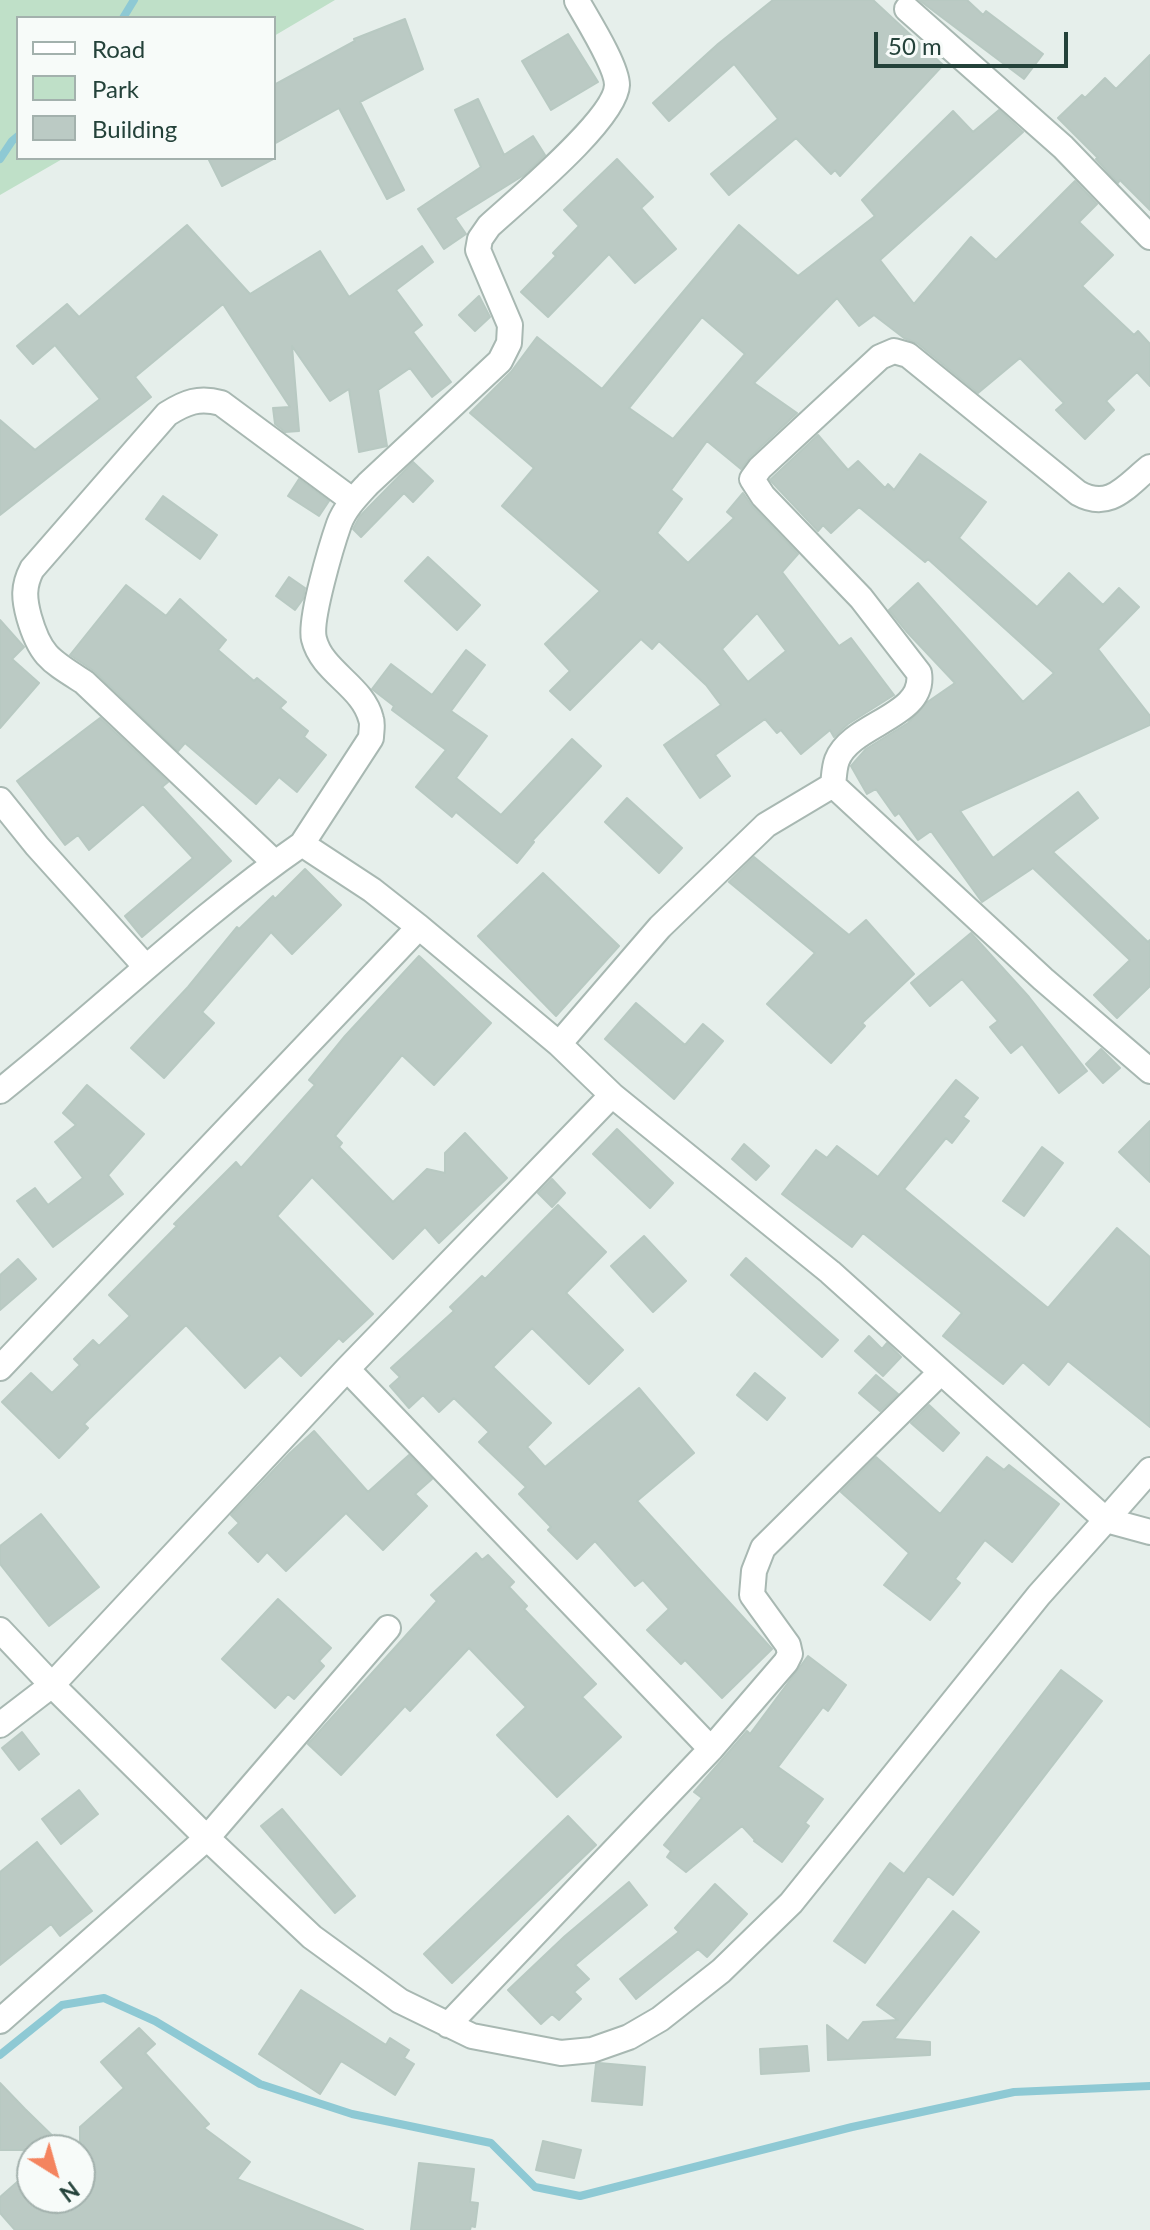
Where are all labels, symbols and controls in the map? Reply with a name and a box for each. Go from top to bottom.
legend [16,16,276,160]
scale bar [878,16,1072,66]
text: 50 m [888,31,942,60]
text: Road [92,34,145,63]
text: Park [92,74,139,103]
text: Building [92,114,177,143]
north arrow [16,2134,96,2214]
text: N [55,2176,84,2208]

